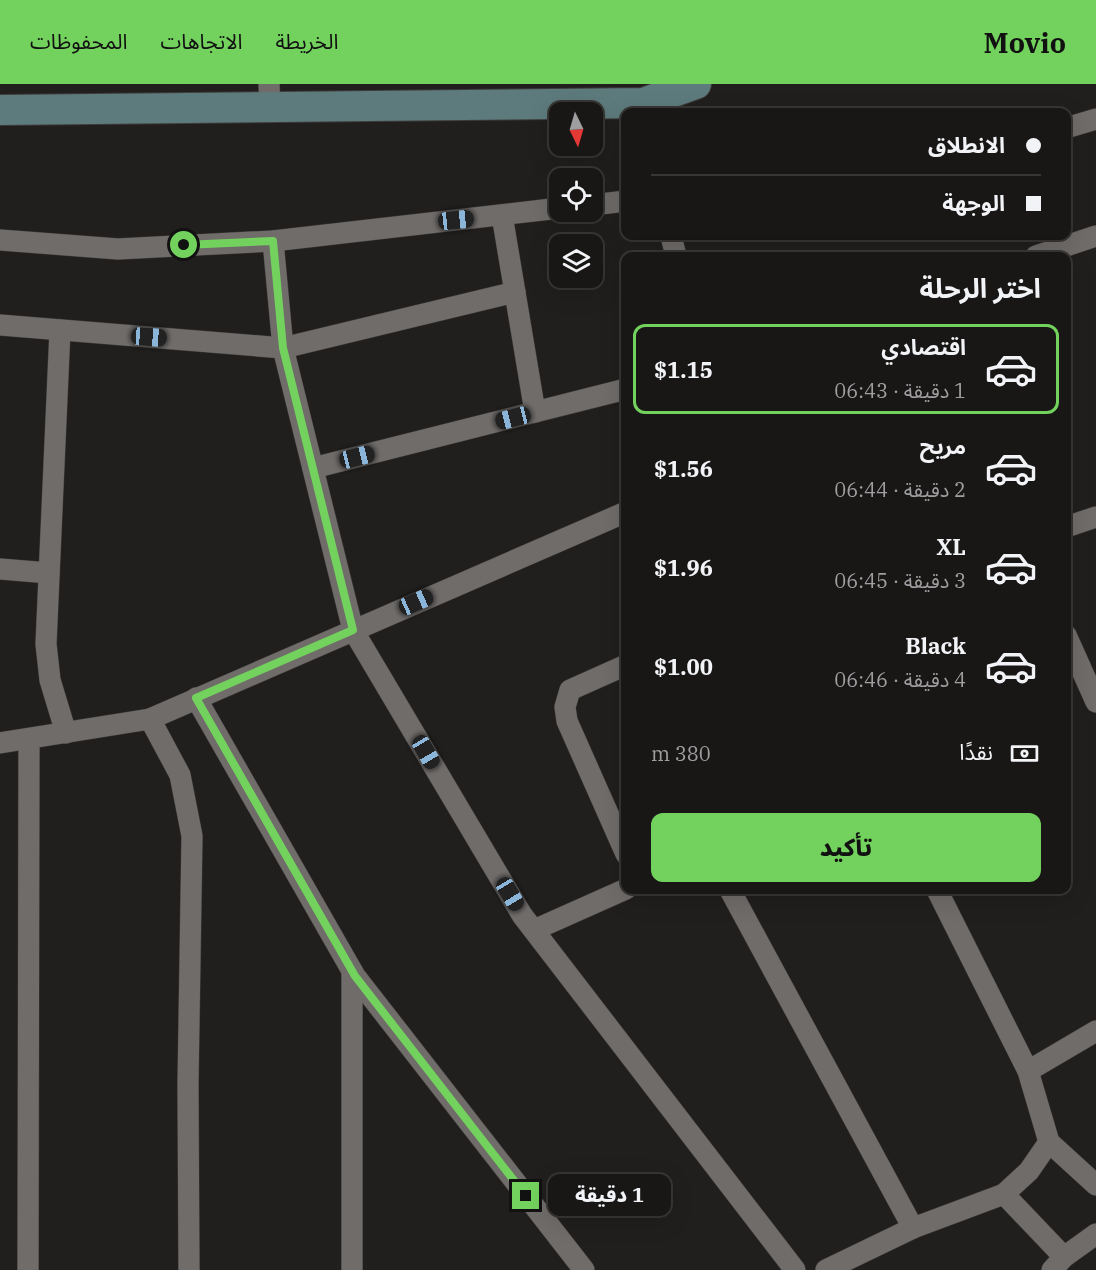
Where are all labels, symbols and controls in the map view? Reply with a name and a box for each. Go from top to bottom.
text: Movio [984,24,1066,61]
text: المحفوظات [30,27,127,55]
text: الاتجاهات [160,27,242,55]
text: الخريطة [275,27,338,55]
north arrow [549,102,603,156]
map controls [549,102,603,288]
text: الانطلاق [928,130,1005,159]
button: locate [549,168,603,222]
text: الوجهة [942,188,1005,217]
car [437,209,475,231]
route start [170,231,197,258]
button: layers [549,234,603,288]
text: اختر الرحلة [919,270,1041,305]
car [130,327,168,347]
text: اقتصادي [881,332,966,361]
icon: car [984,342,1038,396]
text: $1.15 [654,355,713,384]
text: 1 دقيقة · 06:43 [834,377,966,404]
car [493,405,533,431]
text: مريح [920,431,966,460]
icon: car [984,441,1038,495]
car [337,444,377,470]
text: $1.56 [654,454,713,483]
text: 2 دقيقة · 06:44 [834,476,966,503]
text: XL [936,532,966,561]
icon: car [984,540,1038,594]
text: $1.96 [654,553,713,582]
text: 3 دقيقة · 06:45 [834,567,966,594]
car [396,586,436,618]
text: Black [905,631,966,660]
icon: car [984,639,1038,693]
text: $1.00 [654,652,713,681]
text: 4 دقيقة · 06:46 [834,666,966,693]
car [409,732,443,772]
text: نقدًا [959,737,993,766]
icon: cash [1008,737,1041,770]
text: 380 m [651,740,711,767]
button: تأكيد [651,813,1041,882]
car [493,874,527,914]
callout: 1 دقيقة [547,1175,670,1217]
text: 1 دقيقة [575,1181,644,1208]
route end [512,1182,539,1209]

